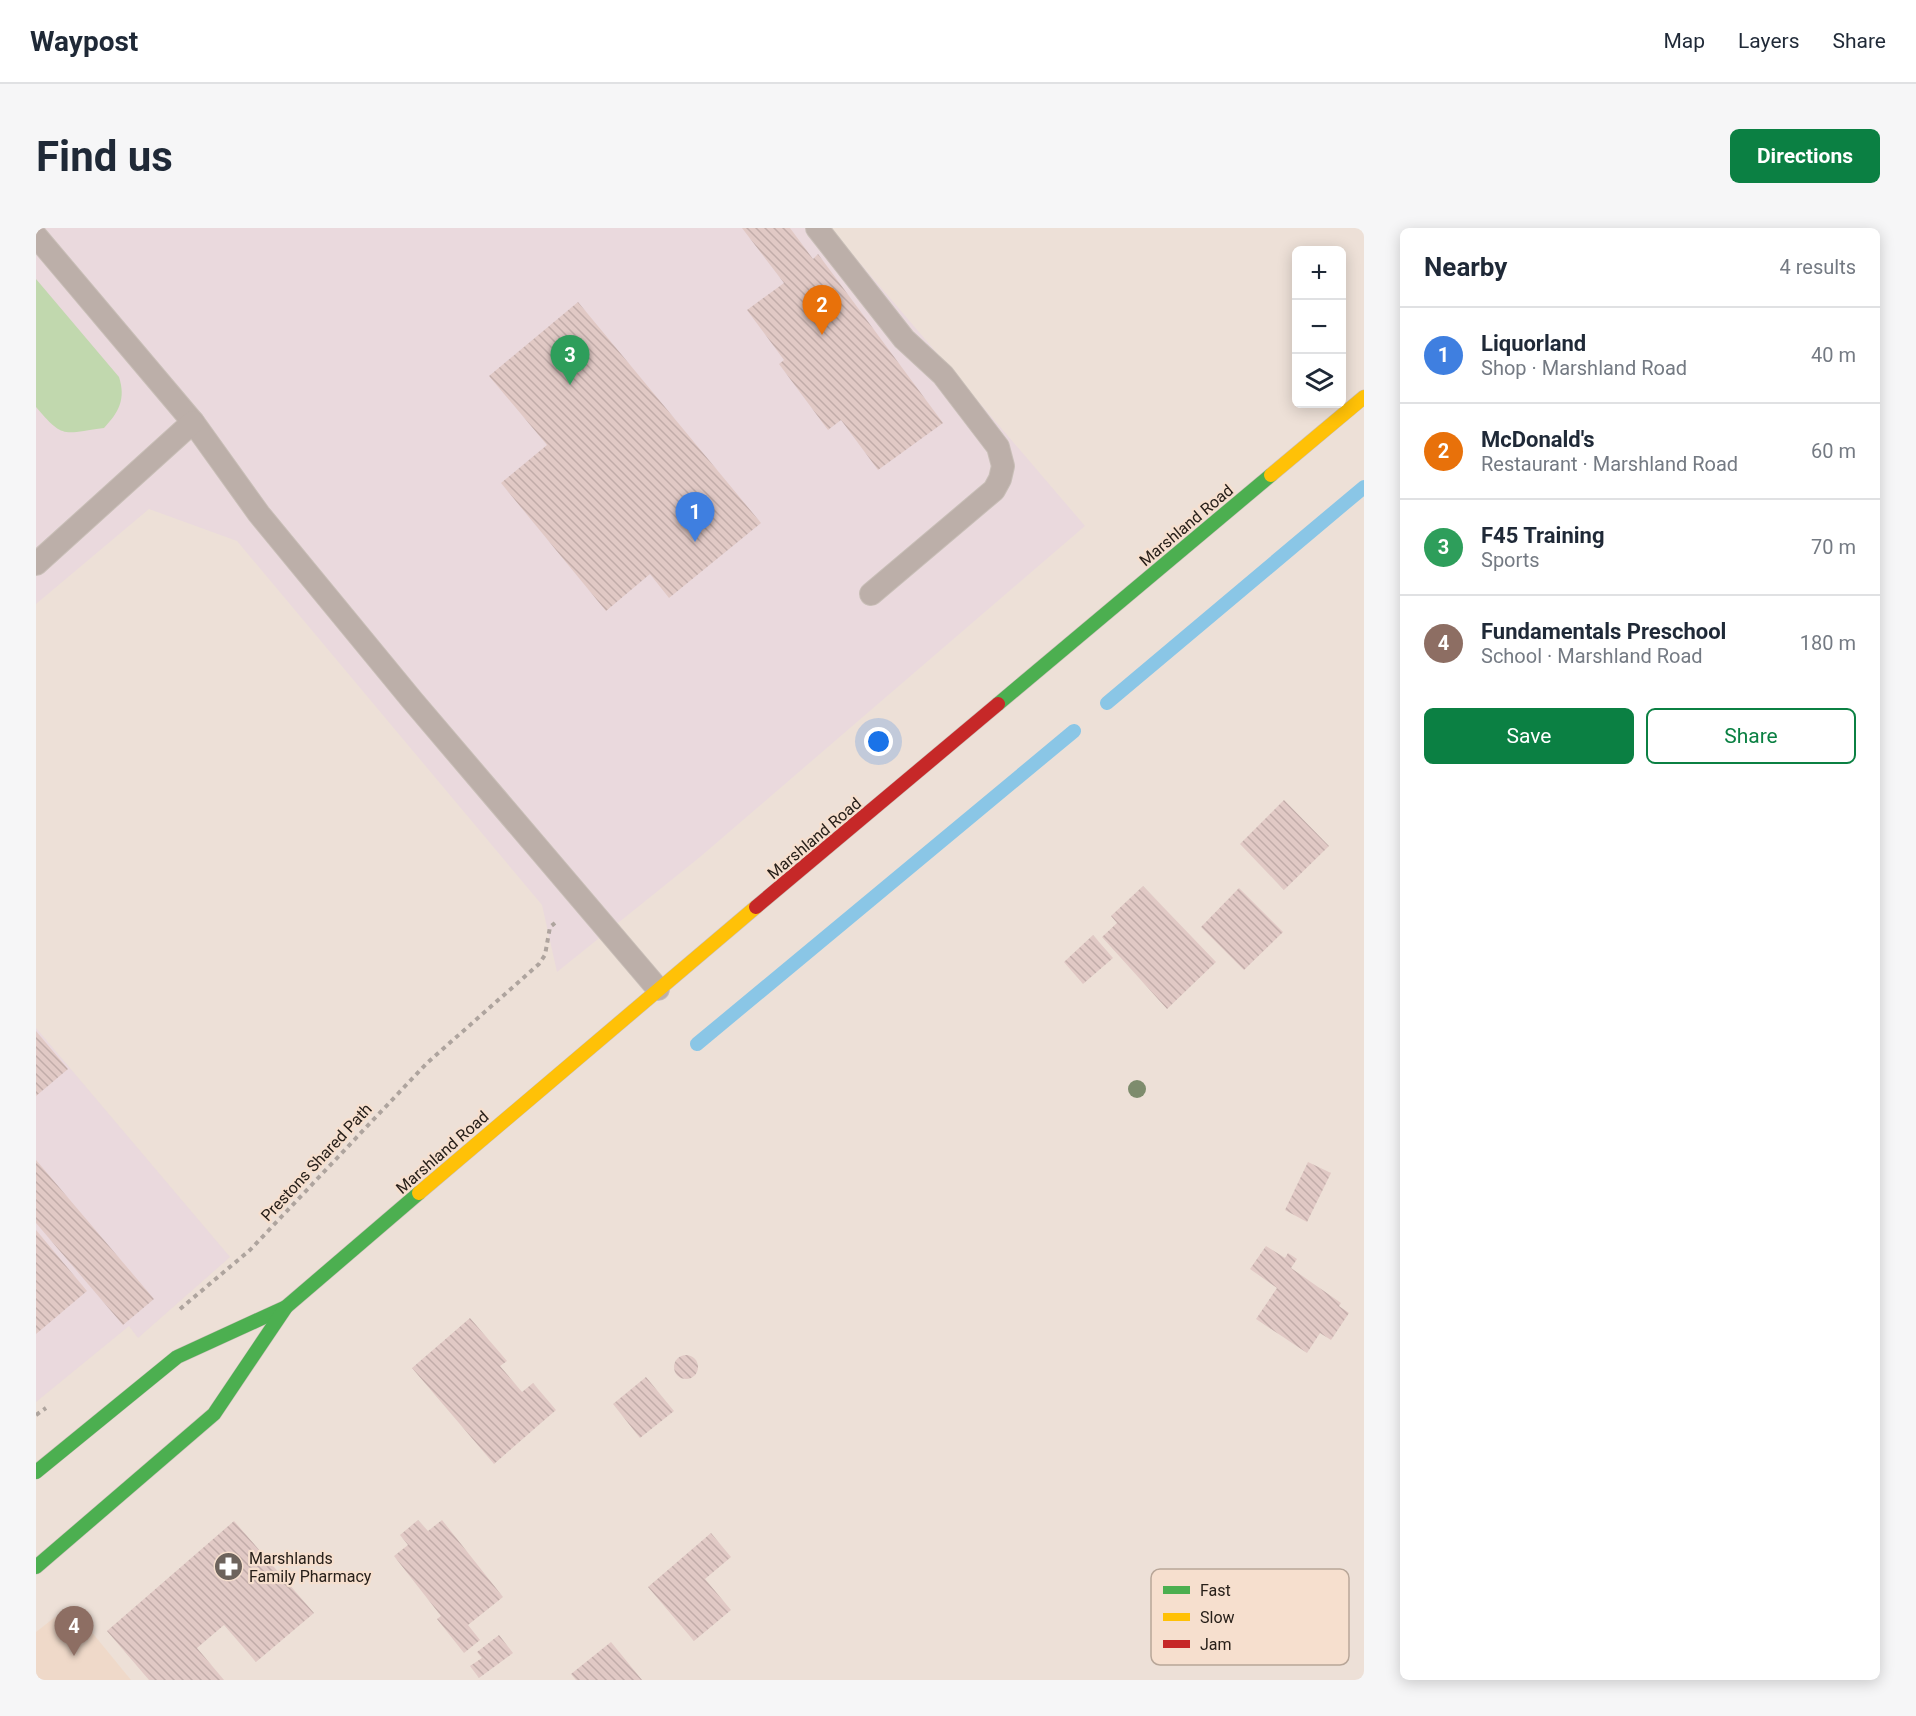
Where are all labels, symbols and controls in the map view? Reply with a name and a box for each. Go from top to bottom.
text: Waypost [30,25,138,58]
text: Map [1663,29,1705,53]
text: Layers [1738,29,1799,53]
text: Share [1832,29,1886,53]
button: Directions [1730,129,1880,183]
text: Find us [36,132,173,181]
map controls [1292,246,1346,408]
button: + [1292,246,1346,300]
text: Nearby [1424,252,1507,282]
text: 4 results [1780,255,1856,279]
pin: 2 [802,285,842,335]
button: − [1292,300,1346,354]
text: Liquorland [1481,331,1586,356]
pin: 3 [550,336,590,385]
text: 1 [1438,343,1449,367]
text: 40 m [1811,343,1856,367]
button: layers [1292,354,1346,408]
text: Shop · Marshland Road [1481,356,1687,380]
text: McDonald's [1481,427,1595,452]
text: 2 [1438,439,1449,463]
text: 60 m [1811,439,1856,463]
text: Restaurant · Marshland Road [1481,452,1738,476]
street label: Marshland Road [1136,481,1237,570]
pin: 1 [676,492,714,542]
text: F45 Training [1481,523,1604,548]
text: 3 [1438,535,1449,559]
text: 70 m [1811,535,1856,559]
text: Sports [1481,548,1540,572]
text: Fundamentals Preschool [1481,619,1726,644]
text: 4 [1438,631,1449,655]
text: 180 m [1800,631,1856,655]
text: School · Marshland Road [1481,644,1703,668]
button: Save [1424,708,1634,764]
button: Share [1646,708,1856,764]
your location [864,727,893,756]
street label: Marshland Road [764,794,865,883]
street label: Prestons Shared Path [257,1100,376,1225]
street label: Marshland Road [392,1107,492,1198]
place label: Marshlands Family Pharmacy [249,1549,372,1586]
pharmacy icon: Marshlands Family Pharmacy [212,1551,244,1583]
legend [1151,1569,1349,1665]
text: Fast [1200,1581,1231,1600]
pin: 4 [54,1606,93,1656]
text: Slow [1200,1608,1235,1627]
text: Jam [1200,1635,1232,1654]

